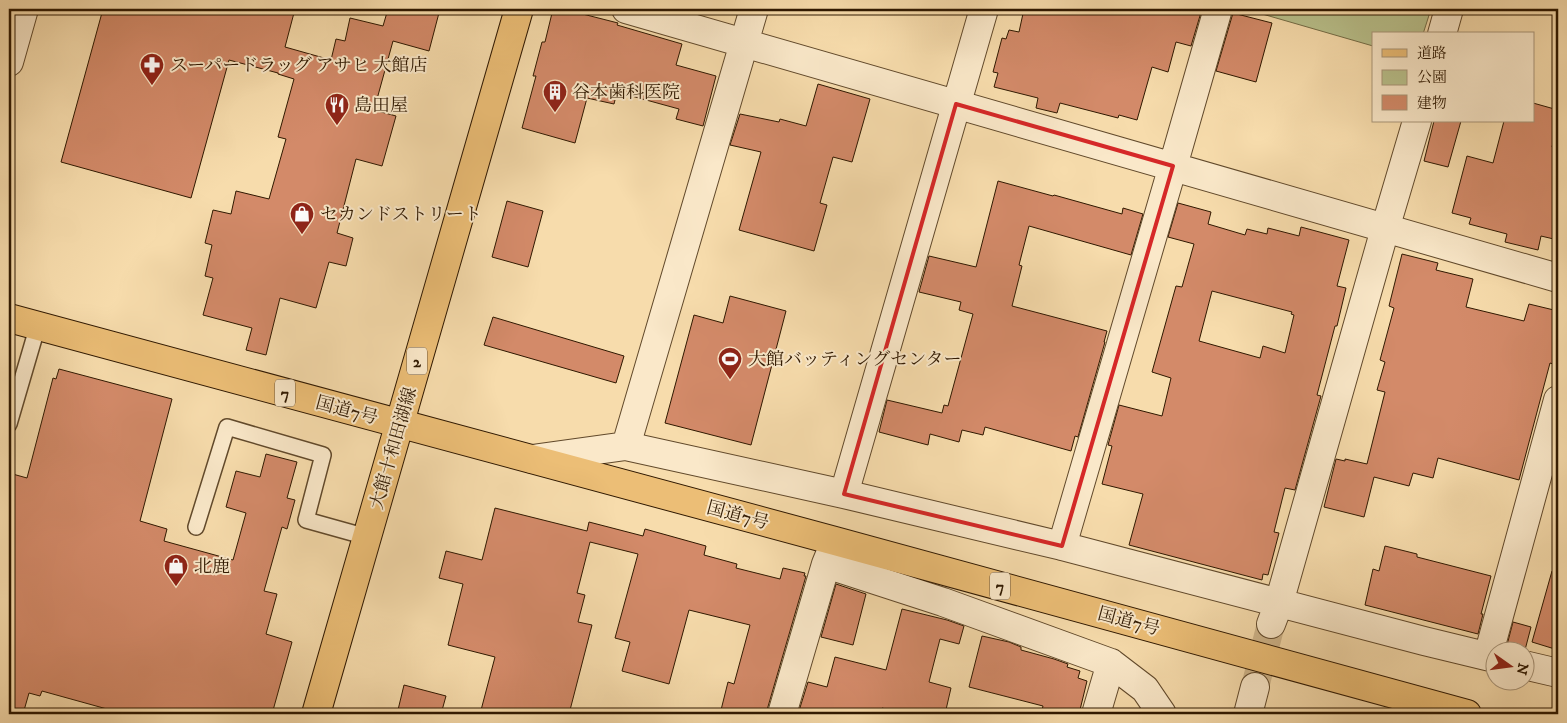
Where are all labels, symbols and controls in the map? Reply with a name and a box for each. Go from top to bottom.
legend [1372,32,1534,122]
text: 道路 [1417,44,1447,63]
pharmacy icon: スーパードラッグ アサヒ 大館店 [139,52,165,86]
place label: スーパードラッグ アサヒ 大館店 [170,55,428,77]
text: 公園 [1417,68,1447,87]
building icon: 谷本歯科医院 [542,79,568,113]
place label: 谷本歯科医院 [572,82,680,104]
restaurant icon: 島田屋 [324,92,350,126]
text: 建物 [1417,94,1447,113]
place label: 島田屋 [354,95,408,117]
shop icon: セカンドストリート [289,201,315,235]
place label: セカンドストリート [320,204,482,226]
sports icon: 大館バッティングセンター [717,346,743,380]
road number: 2 [407,348,427,374]
place label: 大館バッティングセンター [748,349,961,371]
road number: 7 [275,379,295,406]
street label: 大館十和田湖線 [366,385,422,512]
street label: 国道7号 [313,392,380,430]
street label: 国道7号 [704,497,771,535]
shop icon: 北鹿 [163,553,189,587]
place label: 北鹿 [194,556,230,578]
road number: 7 [990,572,1010,600]
street label: 国道7号 [1095,603,1162,641]
north arrow [1484,640,1534,690]
text: N [1511,661,1532,677]

